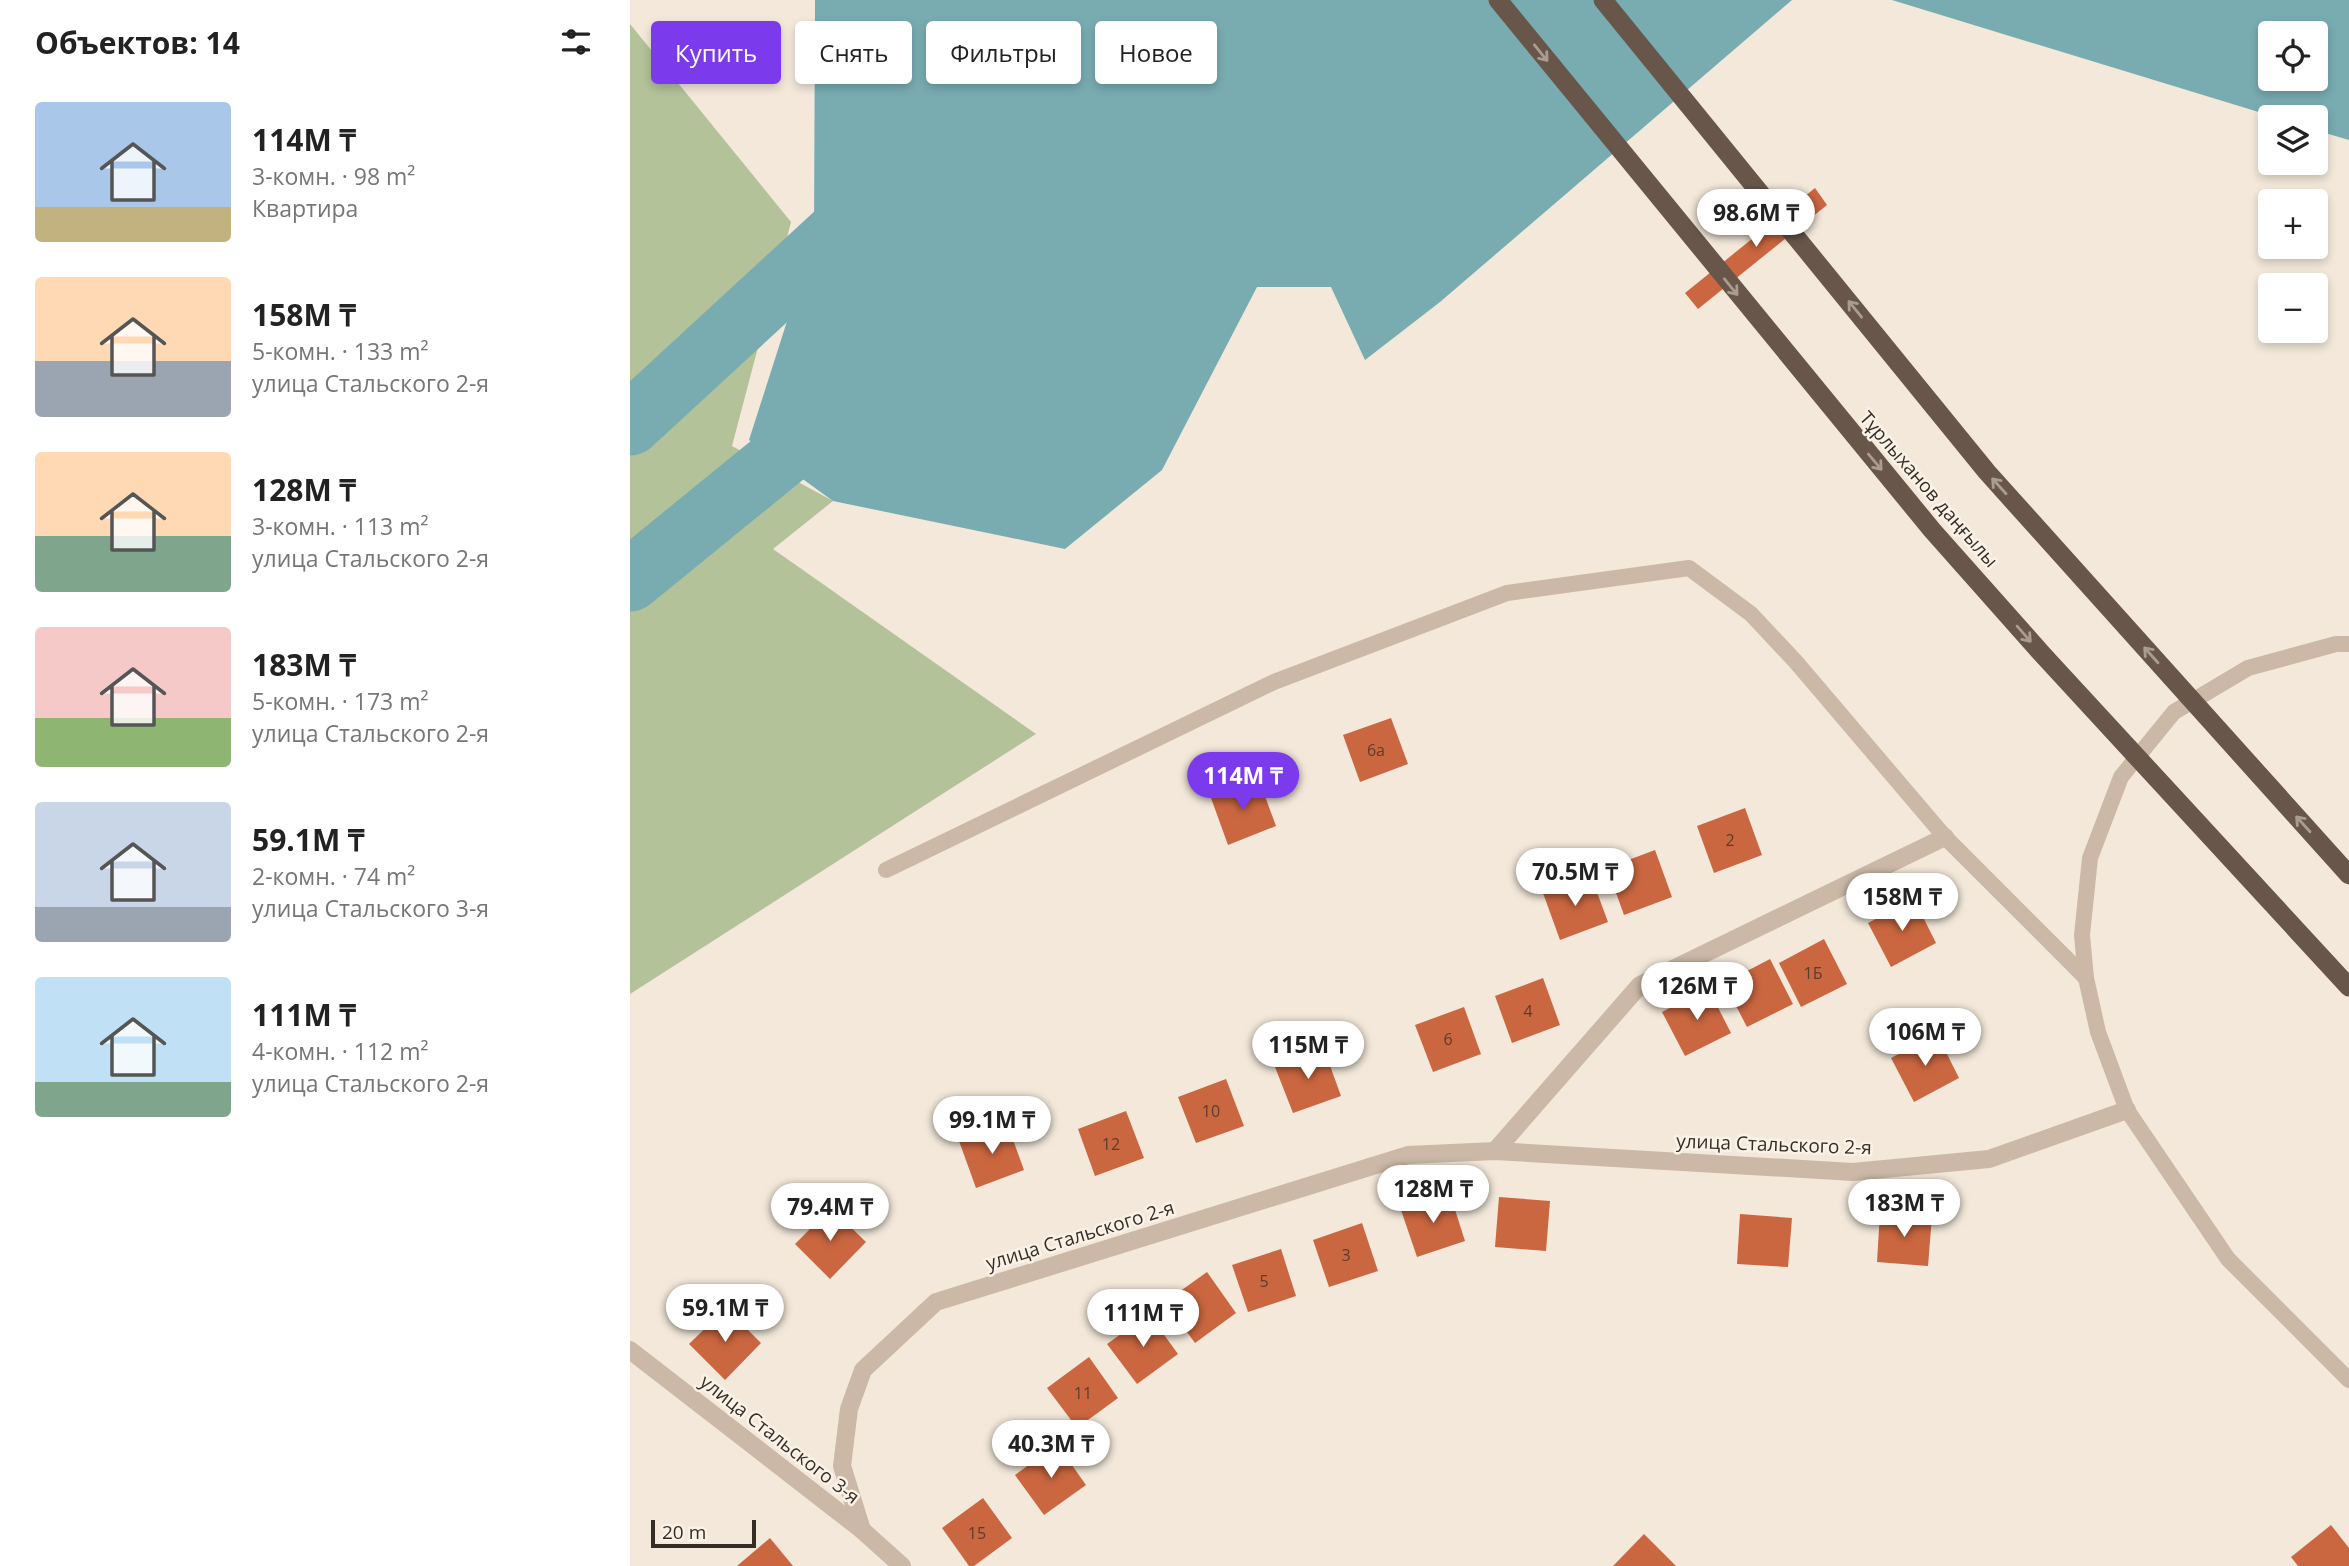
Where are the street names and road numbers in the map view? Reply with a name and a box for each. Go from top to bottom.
street label: Тұрлыханов даңғылы [1854,405,2004,573]
street label: улица Стальского 2-я [1676,1128,1872,1160]
street label: улица Стальского 2-я [983,1194,1177,1276]
street label: улица Стальского 3-я [695,1368,865,1510]

